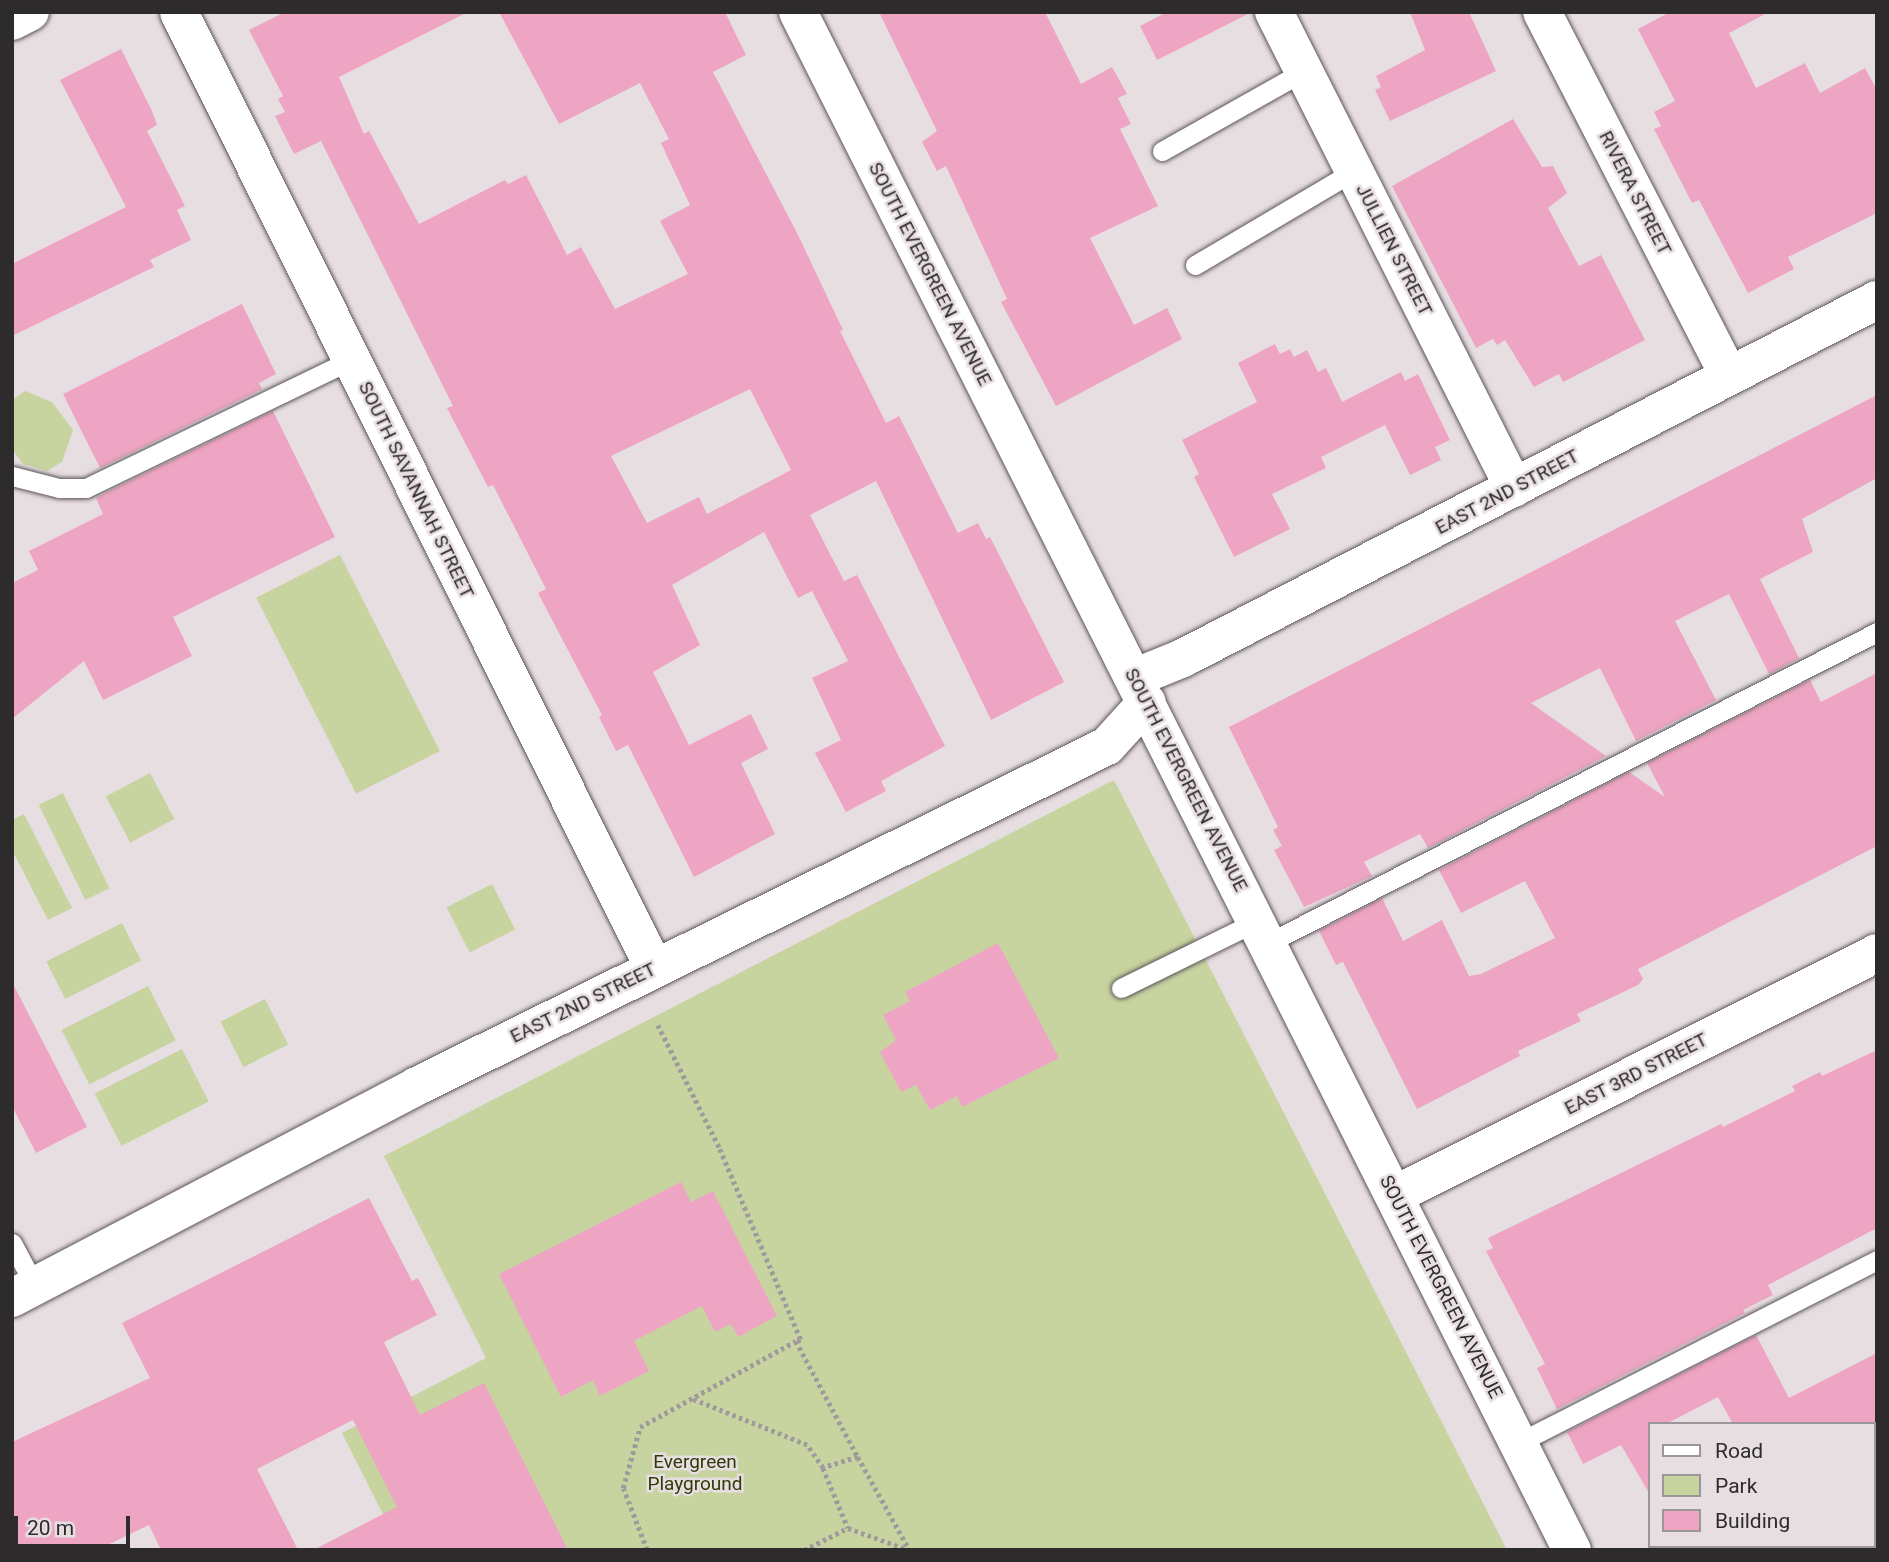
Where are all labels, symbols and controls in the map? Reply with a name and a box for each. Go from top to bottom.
street label: RIVERA STREET [1594,127,1676,259]
street label: SOUTH EVERGREEN AVENUE [864,159,996,389]
street label: JULLIEN STREET [1351,180,1437,320]
street label: SOUTH SAVANNAH STREET [354,378,478,602]
street label: EAST 2ND STREET [1431,445,1583,539]
street label: SOUTH EVERGREEN AVENUE [1120,665,1252,895]
street label: EAST 2ND STREET [506,958,660,1048]
street label: EAST 3RD STREET [1561,1028,1711,1120]
street label: SOUTH EVERGREEN AVENUE [1375,1172,1507,1402]
legend [1647,1422,1875,1548]
text: Road [1715,1439,1763,1463]
park label: Evergreen Playground [647,1451,743,1495]
text: Park [1715,1474,1757,1498]
scale bar [18,1502,133,1546]
text: Building [1715,1509,1790,1533]
text: 20 m [27,1516,74,1540]

